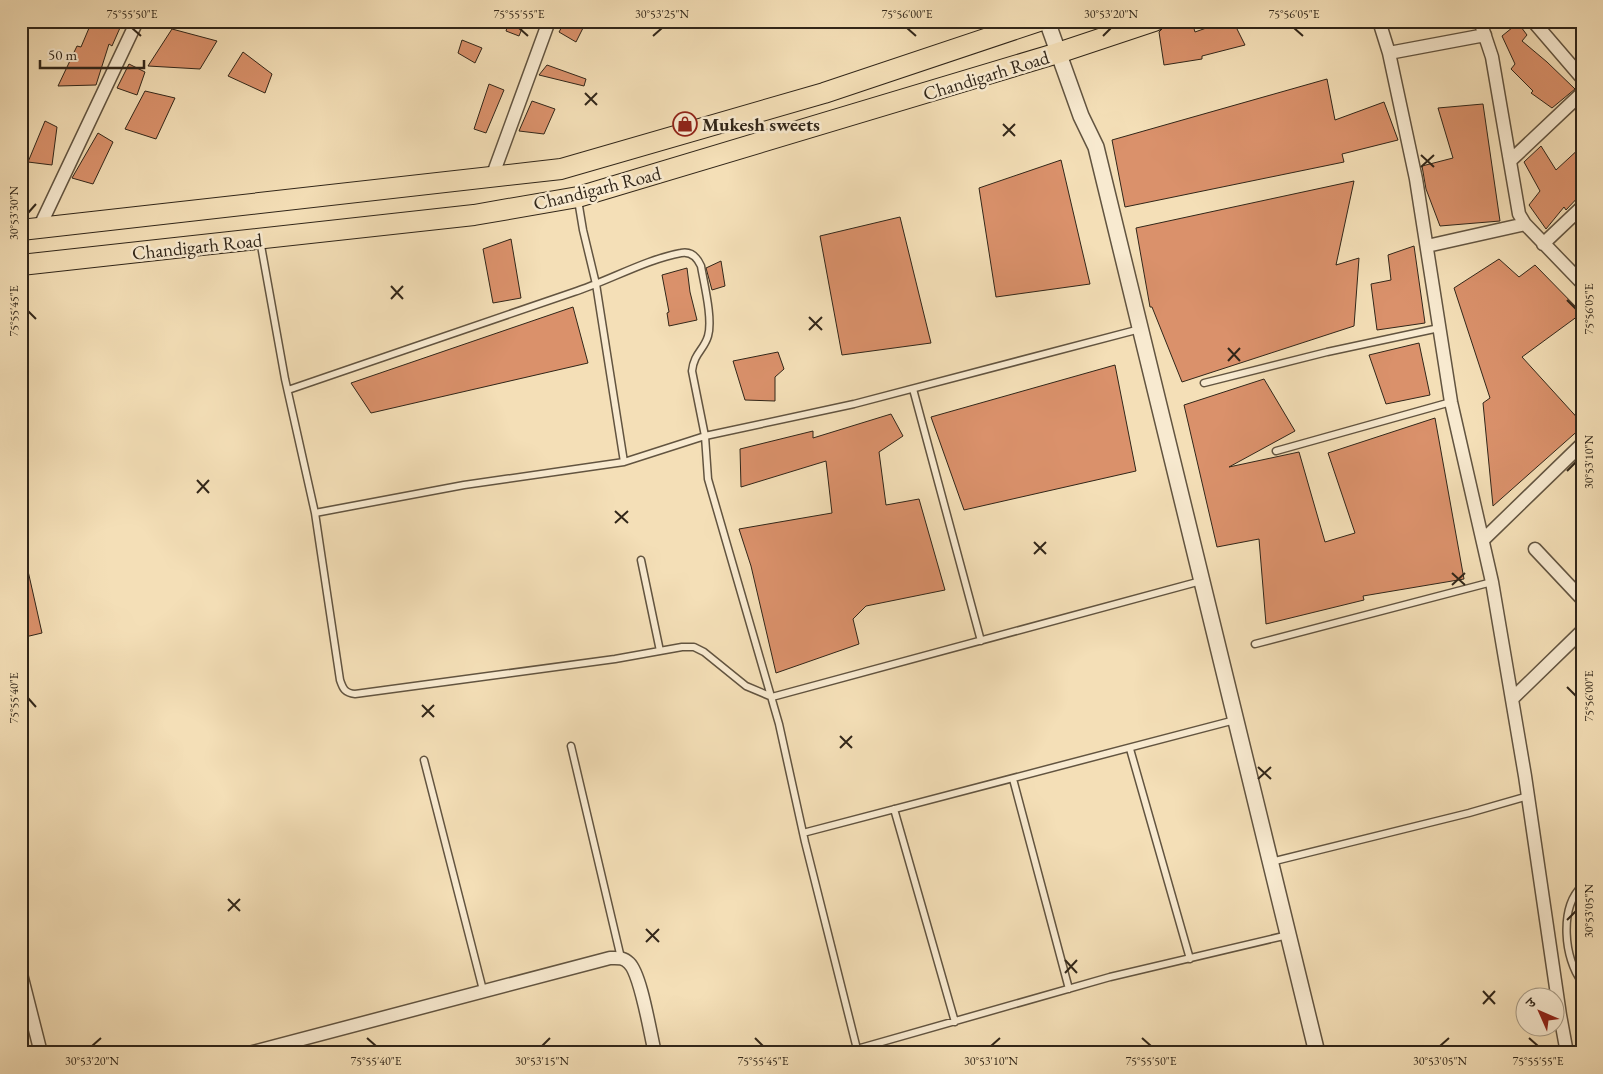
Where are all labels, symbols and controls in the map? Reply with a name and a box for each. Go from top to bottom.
text: 75°55'50"E [106,6,158,22]
text: 75°55'55"E [493,6,545,22]
text: 30°53'25"N [635,6,689,22]
text: 75°56'00"E [881,6,933,22]
text: 30°53'20"N [1084,6,1138,22]
text: 75°56'05"E [1268,6,1320,22]
scale bar [40,38,144,70]
street label: Chandigarh Road [920,44,1053,107]
text: 50 m [48,45,77,64]
shop icon: Mukesh sweets [672,111,698,137]
place label: Mukesh sweets [702,112,820,137]
street label: Chandigarh Road [531,160,664,216]
text: 30°53'30"N [6,186,22,240]
street label: Chandigarh Road [131,227,264,266]
text: 75°56'05"E [1581,283,1597,335]
text: 75°55'45"E [6,285,22,337]
text: 30°53'10"N [1581,435,1597,489]
text: 75°56'00"E [1581,670,1597,722]
text: 75°55'40"E [6,672,22,724]
text: 30°53'05"N [1581,884,1597,938]
north arrow [1516,986,1566,1036]
text: उ [1521,993,1540,1012]
text: 30°53'20"N [65,1053,119,1069]
text: 75°55'40"E [350,1053,402,1069]
text: 30°53'15"N [515,1053,569,1069]
text: 75°55'45"E [737,1053,789,1069]
text: 30°53'10"N [964,1053,1018,1069]
text: 75°55'50"E [1125,1053,1177,1069]
text: 30°53'05"N [1413,1053,1467,1069]
text: 75°55'55"E [1512,1053,1564,1069]

